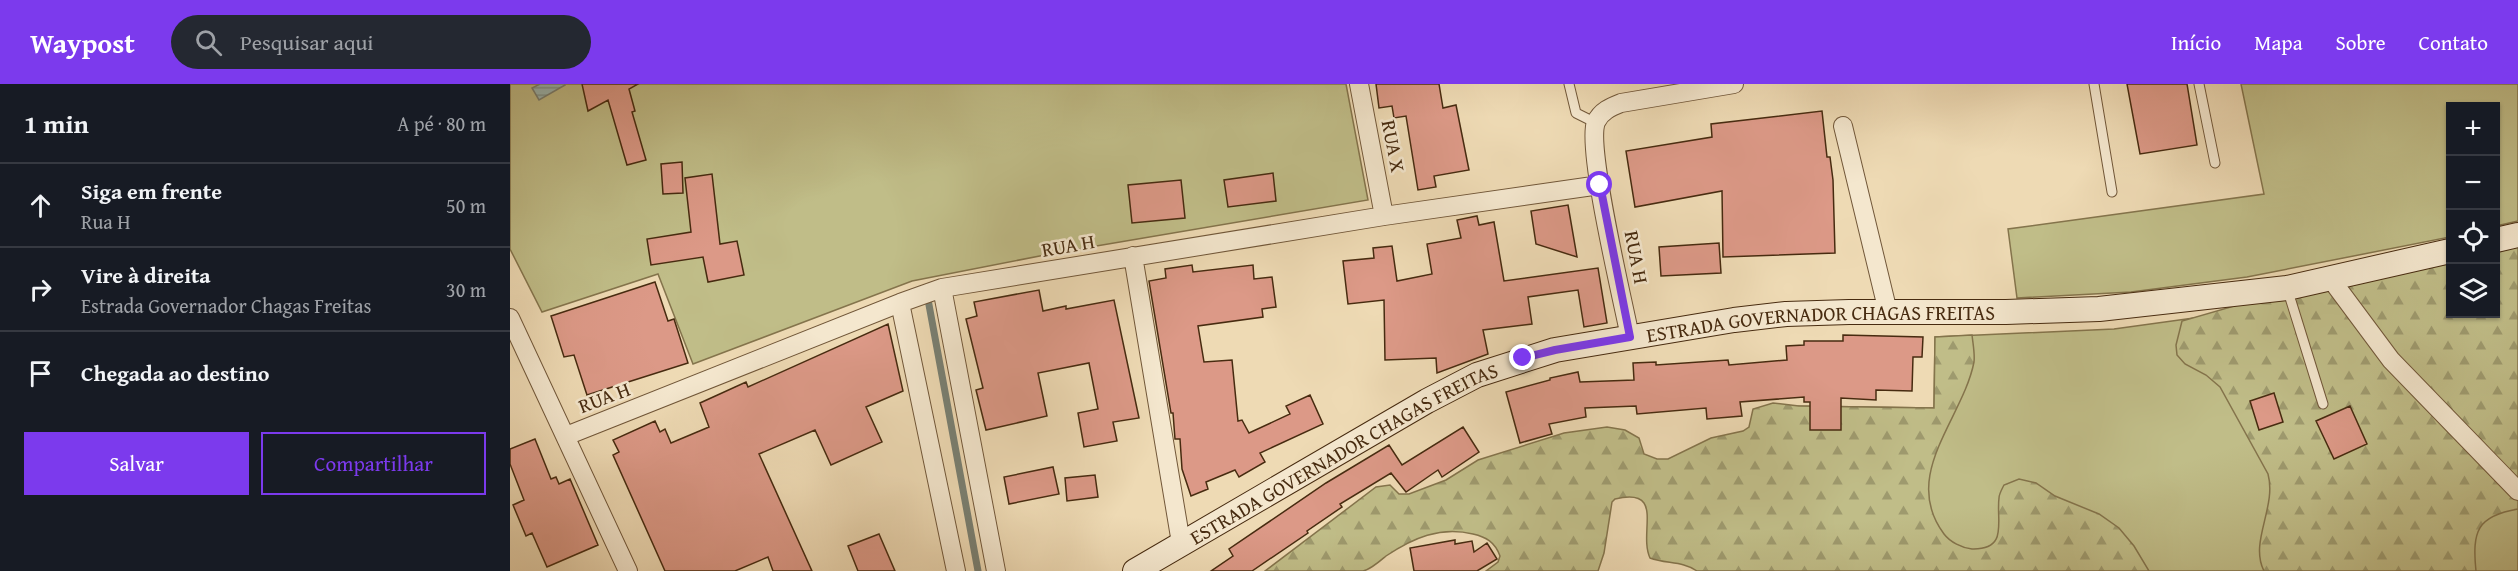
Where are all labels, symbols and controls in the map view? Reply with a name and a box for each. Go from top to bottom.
search box [171,15,591,69]
text: Waypost [30,22,135,63]
icon: search [192,26,225,59]
text: Pesquisar aqui [240,26,374,58]
text: Início [2171,27,2221,58]
text: Mapa [2254,27,2303,58]
text: Sobre [2336,27,2386,58]
text: Contato [2419,27,2488,58]
map controls [2446,102,2500,318]
button: + [2446,102,2500,156]
text: 1 min [24,104,89,143]
text: A pé · 80 m [397,109,486,138]
street label: RUA X [1375,117,1413,175]
button: − [2446,156,2500,210]
route start [1586,171,1612,197]
text: Siga em frente [81,175,222,207]
icon: ahead [24,189,57,222]
text: 50 m [446,191,486,220]
text: Rua H [81,207,130,236]
button: locate [2446,210,2500,264]
street label: RUA H [1039,226,1097,264]
street label: RUA H [1618,228,1656,286]
text: Vire à direita [81,259,211,291]
button: layers [2446,264,2500,318]
icon: right [24,273,57,306]
text: 30 m [446,275,486,304]
text: Estrada Governador Chagas Freitas [81,291,372,320]
street label: ESTRADA GOVERNADOR CHAGAS FREITAS [1644,298,1995,349]
route end [1509,344,1535,370]
street label: ESTRADA GOVERNADOR CHAGAS FREITAS [1184,355,1501,551]
icon: arrive [24,357,57,390]
text: Chegada ao destino [81,357,269,389]
street label: RUA H [574,374,634,420]
button: Salvar [24,432,249,495]
button: Compartilhar [261,432,486,495]

